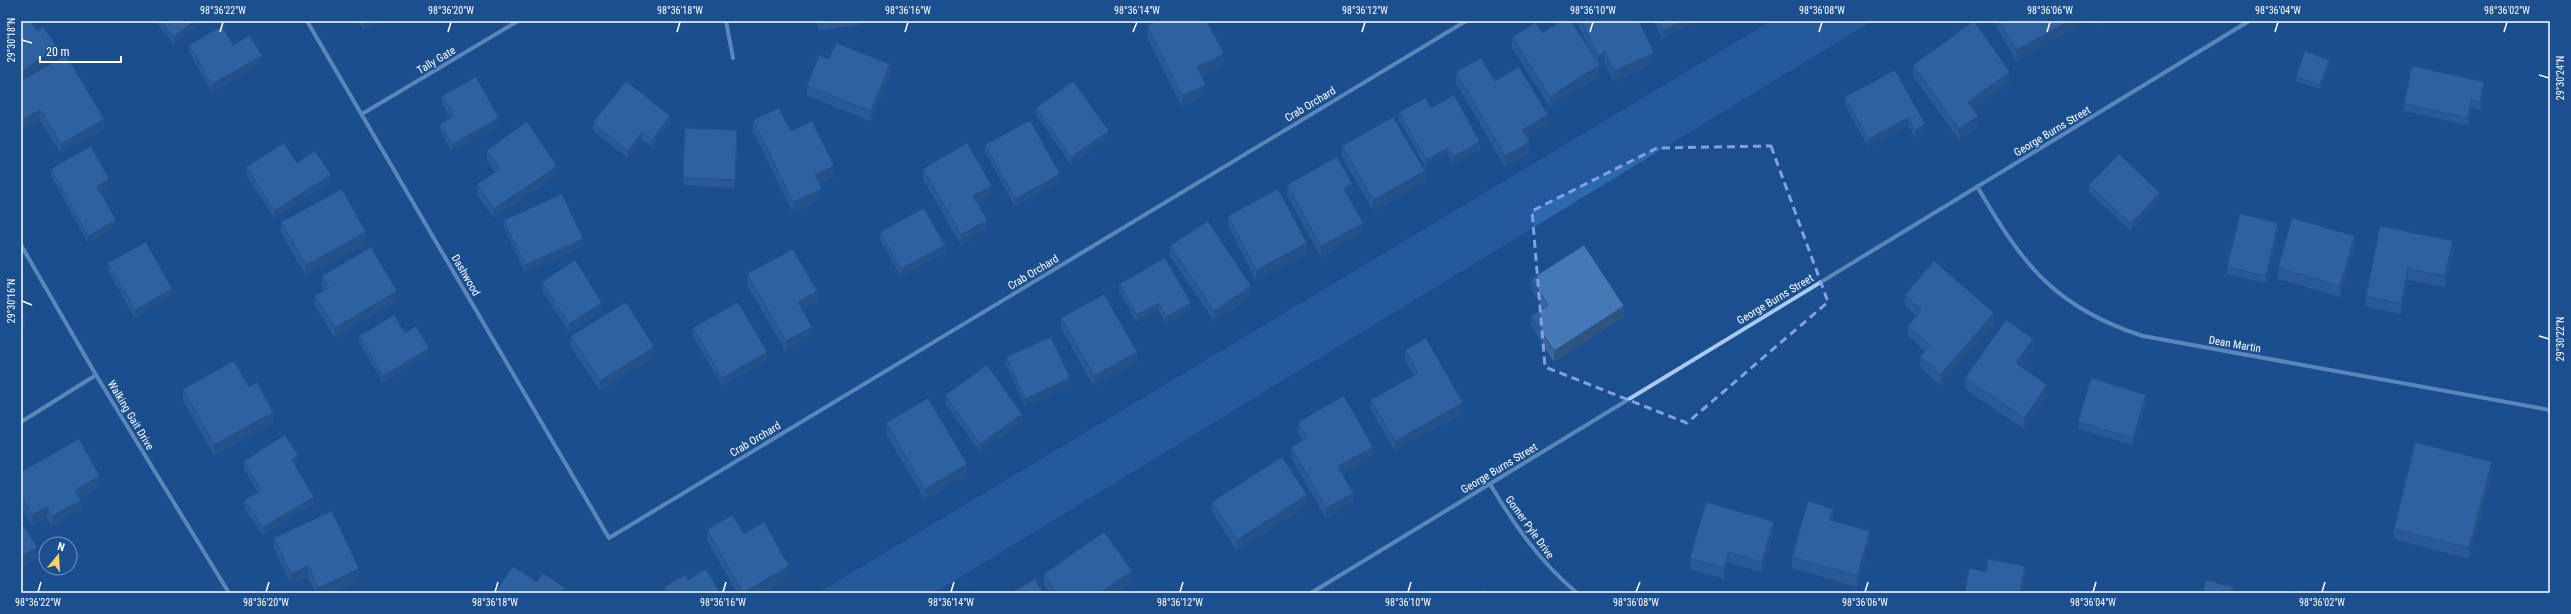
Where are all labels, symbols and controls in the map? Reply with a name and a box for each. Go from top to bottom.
text: 98°36'22"W [200,5,246,16]
text: 98°36'20"W [428,5,474,16]
text: 98°36'18"W [657,5,703,16]
text: 98°36'16"W [885,5,931,16]
text: 98°36'14"W [1114,5,1160,16]
text: 98°36'12"W [1342,5,1388,16]
text: 98°36'10"W [1570,5,1616,16]
text: 98°36'08"W [1799,5,1845,16]
text: 98°36'06"W [2027,5,2073,16]
text: 98°36'04"W [2255,5,2301,16]
text: 98°36'02"W [2484,5,2530,16]
text: 29°30'18"N [6,18,17,62]
scale bar [40,38,121,64]
street label: Tally Gate [415,44,458,77]
text: 20 m [46,45,70,59]
text: 29°30'24"N [2555,56,2566,100]
street label: Crab Orchard [1283,84,1338,125]
street label: George Burns Street [2012,103,2093,159]
street label: Dashwood [449,252,483,298]
street label: Crab Orchard [1006,252,1061,293]
street label: George Burns Street [1735,271,1816,327]
text: 29°30'16"N [6,279,17,323]
text: 29°30'22"N [2555,317,2566,361]
street label: Dean Martin [2208,334,2262,355]
street label: Walking Gait Drive [105,378,156,452]
street label: Crab Orchard [728,419,783,460]
street label: George Burns Street [1459,440,1540,496]
street label: Gomer Pyle Drive [1503,493,1557,561]
north arrow [38,536,78,576]
text: N [56,540,66,554]
text: 98°36'22"W [15,597,61,608]
text: 98°36'20"W [243,597,289,608]
text: 98°36'18"W [472,597,518,608]
text: 98°36'16"W [700,597,746,608]
text: 98°36'14"W [928,597,974,608]
text: 98°36'12"W [1157,597,1203,608]
text: 98°36'10"W [1385,597,1431,608]
text: 98°36'08"W [1613,597,1659,608]
text: 98°36'06"W [1842,597,1888,608]
text: 98°36'04"W [2070,597,2116,608]
text: 98°36'02"W [2299,597,2345,608]

